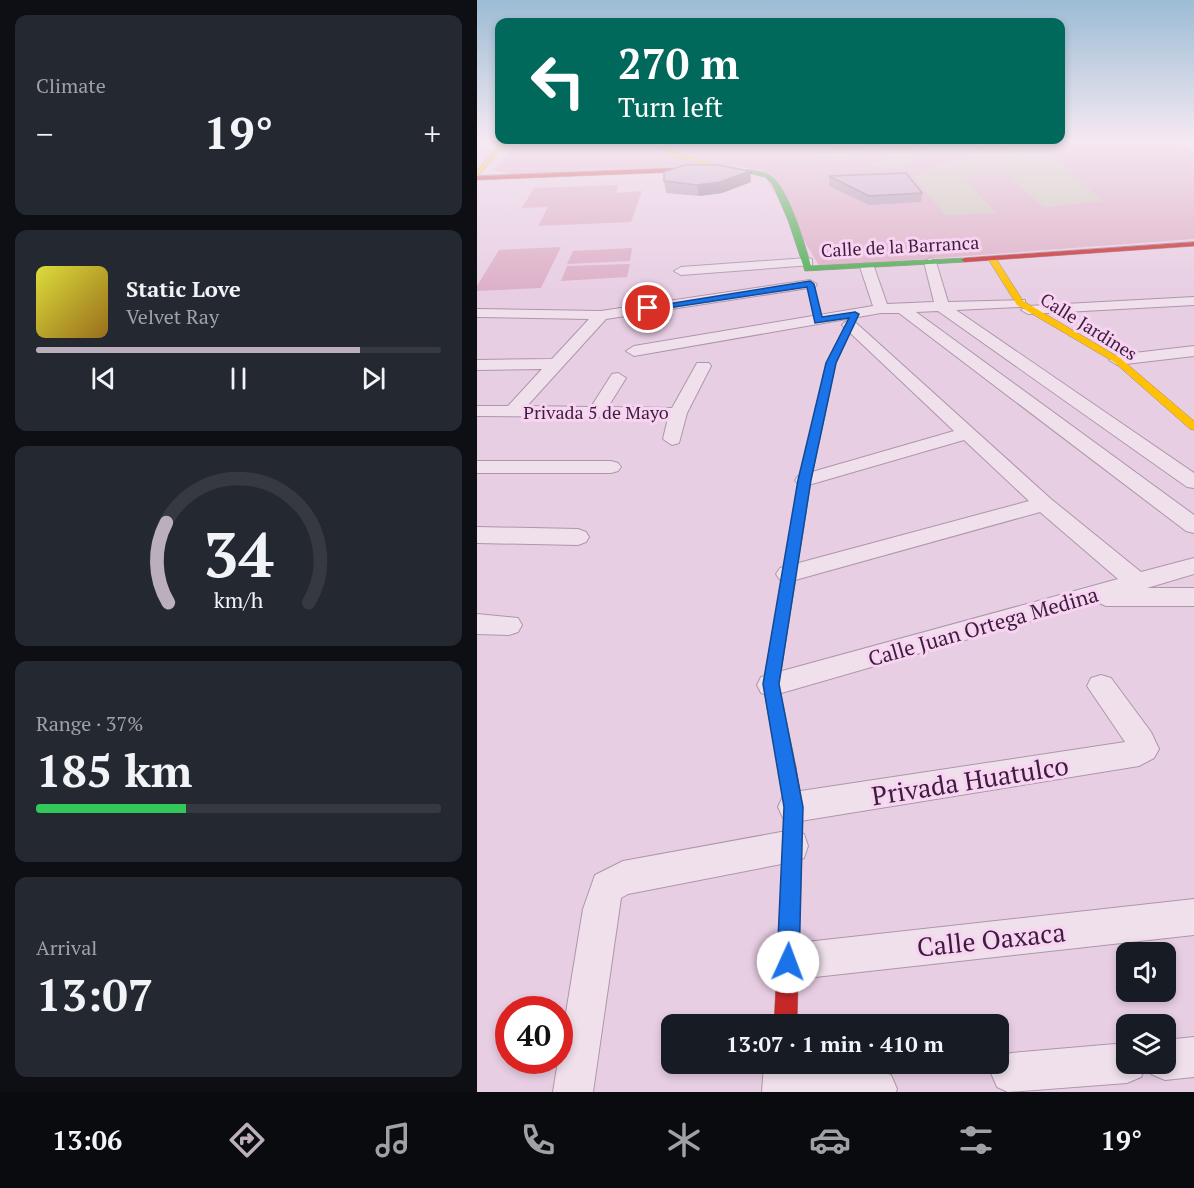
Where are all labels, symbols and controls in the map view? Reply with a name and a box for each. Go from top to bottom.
text: 270 m [618,35,739,91]
icon: left [519,42,597,120]
text: Climate [36,72,106,99]
text: Turn left [618,89,723,125]
text: 19° [204,102,273,162]
text: − [36,112,54,155]
text: + [423,112,441,155]
street label: Calle de la Barranca [820,230,980,262]
text: Static Love [126,274,241,303]
pin [622,282,673,333]
street label: Calle Jardines [1036,287,1142,365]
icon: arrive [631,291,664,324]
text: Velvet Ray [126,303,219,330]
icon: previous [87,362,120,395]
icon: pause [222,362,255,395]
icon: next [357,362,390,395]
street label: Privada 5 de Mayo [523,400,669,424]
text: 34 [203,512,274,595]
street label: Calle Juan Ortega Medina [865,580,1102,672]
text: km/h [214,586,264,614]
text: Range · 37% [36,710,143,737]
text: 185 km [36,740,192,800]
street label: Privada Huatulco [869,748,1071,812]
street label: Calle Oaxaca [915,914,1067,964]
position arrow [756,930,820,994]
text: Arrival [36,934,97,961]
map controls [1116,942,1176,1074]
button: sound [1116,942,1176,1002]
text: 13:07 [36,964,153,1024]
speed limit sign: 40 [495,996,573,1074]
button: layers [1116,1014,1176,1074]
text: 13:07 · 1 min · 410 m [726,1029,944,1058]
icon: directions [226,1119,268,1161]
icon: music [372,1119,414,1161]
icon: phone [517,1119,559,1161]
icon: climate [663,1119,705,1161]
icon: car [809,1119,851,1161]
icon: filters [955,1119,997,1161]
text: 13:06 [52,1122,122,1158]
text: 19° [1100,1122,1142,1158]

